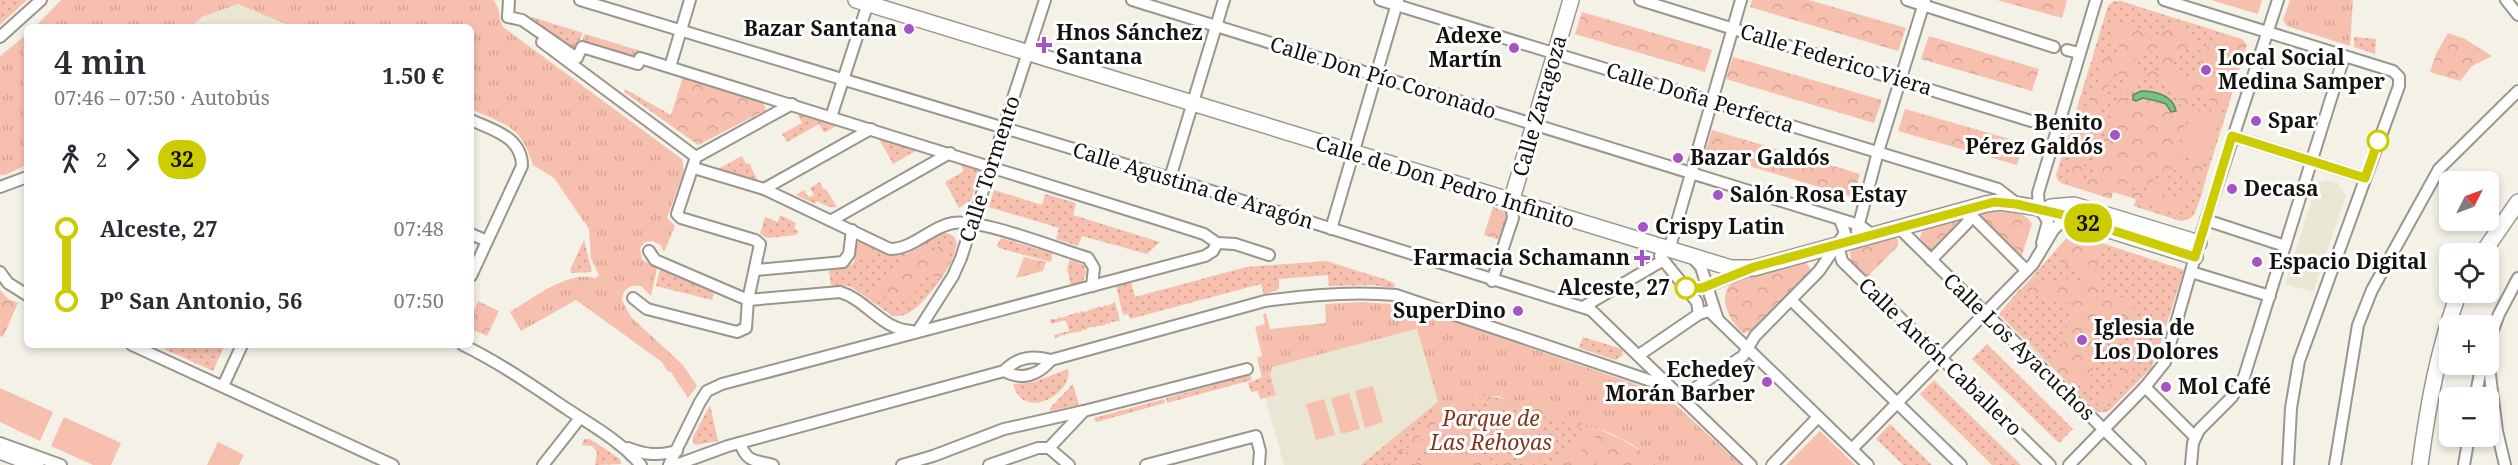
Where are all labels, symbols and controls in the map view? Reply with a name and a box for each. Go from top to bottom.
place label: Bazar Santana [744,14,897,42]
street label: Calle Federico Viera [1737,17,1936,102]
place label: Hnos Sánchez Santana [1056,18,1203,70]
place label: Adexe Martín [1429,21,1502,73]
marker: Bazar Santana [902,22,916,36]
street label: Calle Don Pío Coronado [1267,29,1500,125]
street label: Calle Zaragoza [1505,32,1573,180]
marker: Hnos Sánchez Santana [1037,38,1051,52]
text: 4 min [54,39,146,84]
marker: Adexe Martín [1507,41,1521,55]
place label: Local Social Medina Samper [2218,43,2385,95]
street label: Calle Doña Perfecta [1603,55,1798,139]
text: 1.50 € [382,60,444,90]
marker: Local Social Medina Samper [2199,63,2213,77]
text: 07:46 – 07:50 · Autobús [54,84,270,111]
street label: Calle Tormento [952,92,1026,245]
place label: Spar [2268,106,2317,134]
place label: Benito Pérez Galdós [1965,108,2103,160]
marker: Spar [2249,114,2263,128]
street label: Calle de Don Pedro Infinito [1312,128,1578,234]
marker: Benito Pérez Galdós [2108,128,2122,142]
unlabelled marker [2367,130,2389,152]
street label: Calle Agustina de Aragón [1069,135,1317,235]
icon: walk [54,143,87,176]
icon: forward [116,143,149,176]
place label: Bazar Galdós [1690,143,1830,171]
text: 32 [170,145,194,173]
text: 2 [96,146,107,173]
marker: Bazar Galdós [1671,151,1685,165]
north arrow [2439,171,2499,231]
map controls [2439,171,2499,447]
place label: Decasa [2244,174,2319,202]
place label: Salón Rosa Estay [1730,180,1908,208]
marker: Decasa [2225,182,2239,196]
marker: Salón Rosa Estay [1711,188,1725,202]
line badge: 32 [2061,204,2115,242]
text: 32 [2076,209,2100,237]
place label: Crispy Latin [1655,212,1785,240]
text: Alceste, 27 [100,213,218,243]
text: 07:48 [394,215,444,242]
marker: Crispy Latin [1636,220,1650,234]
place label: Farmacia Schamann [1413,243,1630,271]
button: locate [2439,243,2499,303]
place label: Espacio Digital [2269,247,2428,275]
marker: Farmacia Schamann [1635,251,1649,265]
marker: Espacio Digital [2250,255,2264,269]
street label: Calle Los Ayacuchos [1938,266,2102,426]
street label: Calle Antón Caballero [1853,271,2028,442]
place label: Alceste, 27 [1558,273,1670,301]
marker: Alceste, 27 [1675,277,1697,299]
text: Pº San Antonio, 56 [100,285,302,315]
text: 07:50 [394,287,444,314]
place label: SuperDino [1393,296,1506,324]
marker: SuperDino [1511,304,1525,318]
place label: Iglesia de Los Dolores [2094,313,2219,365]
button: + [2439,315,2499,375]
marker: Iglesia de Los Dolores [2075,333,2089,347]
place label: Echedey Morán Barber [1605,355,1756,407]
place label: Mol Café [2178,372,2271,400]
marker: Echedey Morán Barber [1760,375,1774,389]
marker: Mol Café [2159,380,2173,394]
button: − [2439,387,2499,447]
park label: Parque de Las Rehoyas [1429,404,1552,456]

